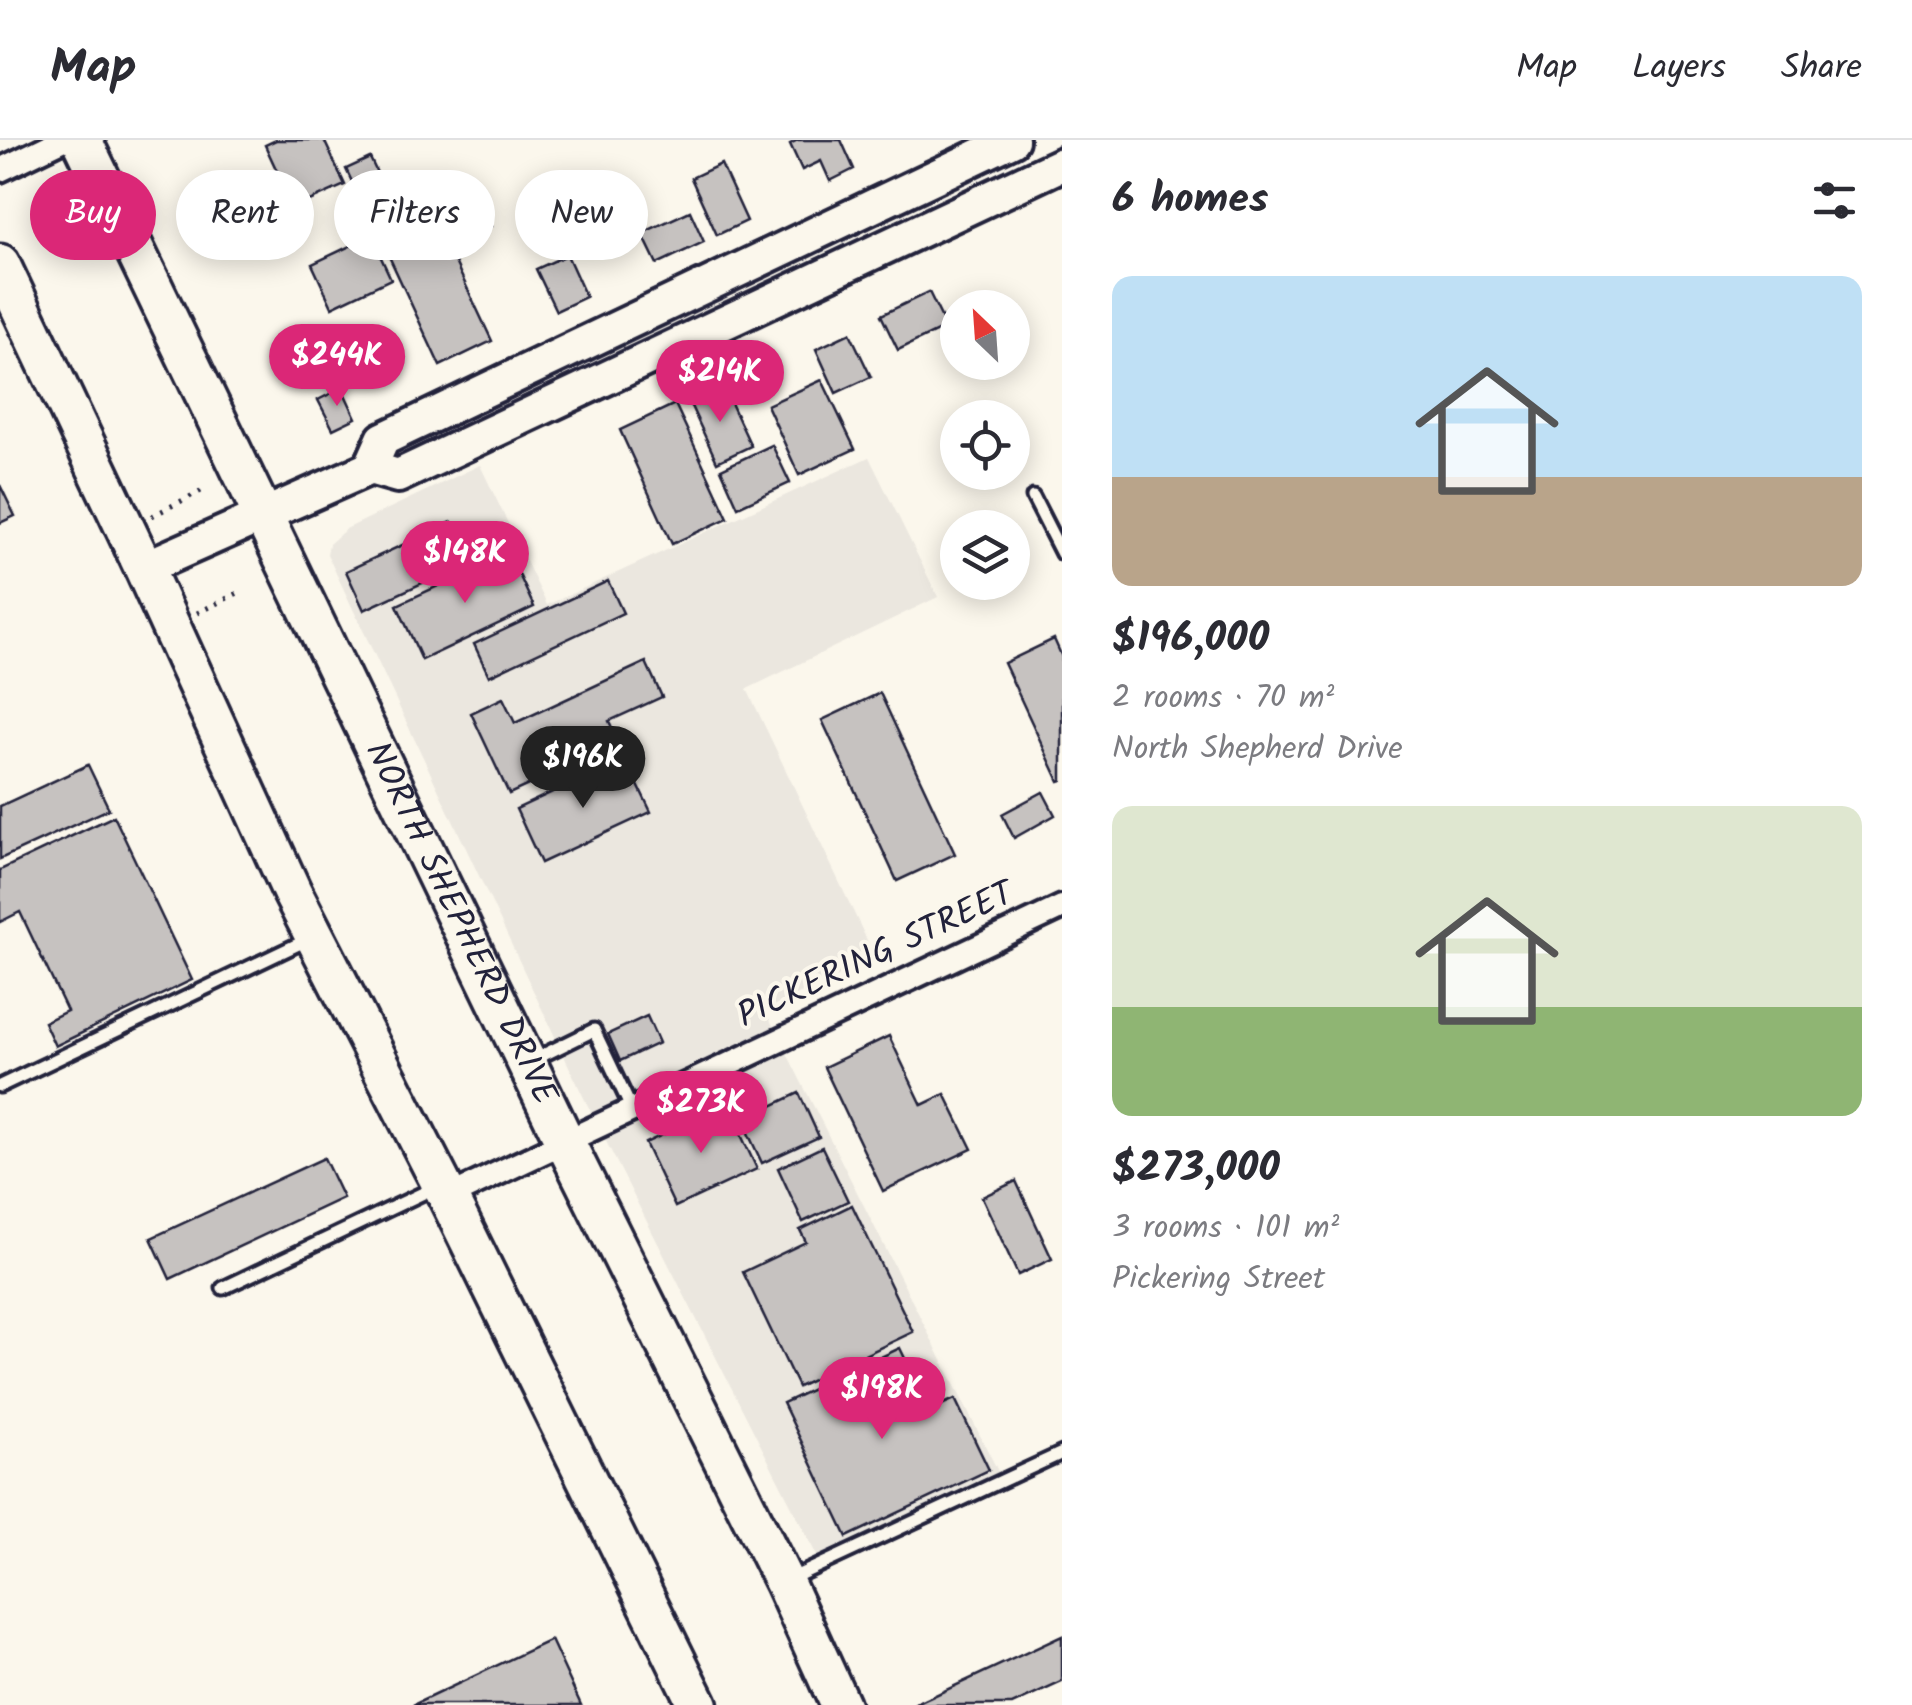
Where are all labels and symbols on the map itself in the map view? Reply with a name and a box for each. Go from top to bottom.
north arrow [940,290,1030,380]
pin: $244K [267,324,407,409]
pin: $214K [650,340,790,425]
pin: $148K [395,521,535,606]
pin: $196K [513,726,653,811]
street label: NORTH SHEPHERD DRIVE [348,733,572,1116]
street label: PICKERING STREET [728,866,1027,1045]
pin: $273K [631,1071,771,1156]
pin: $198K [812,1357,952,1442]

